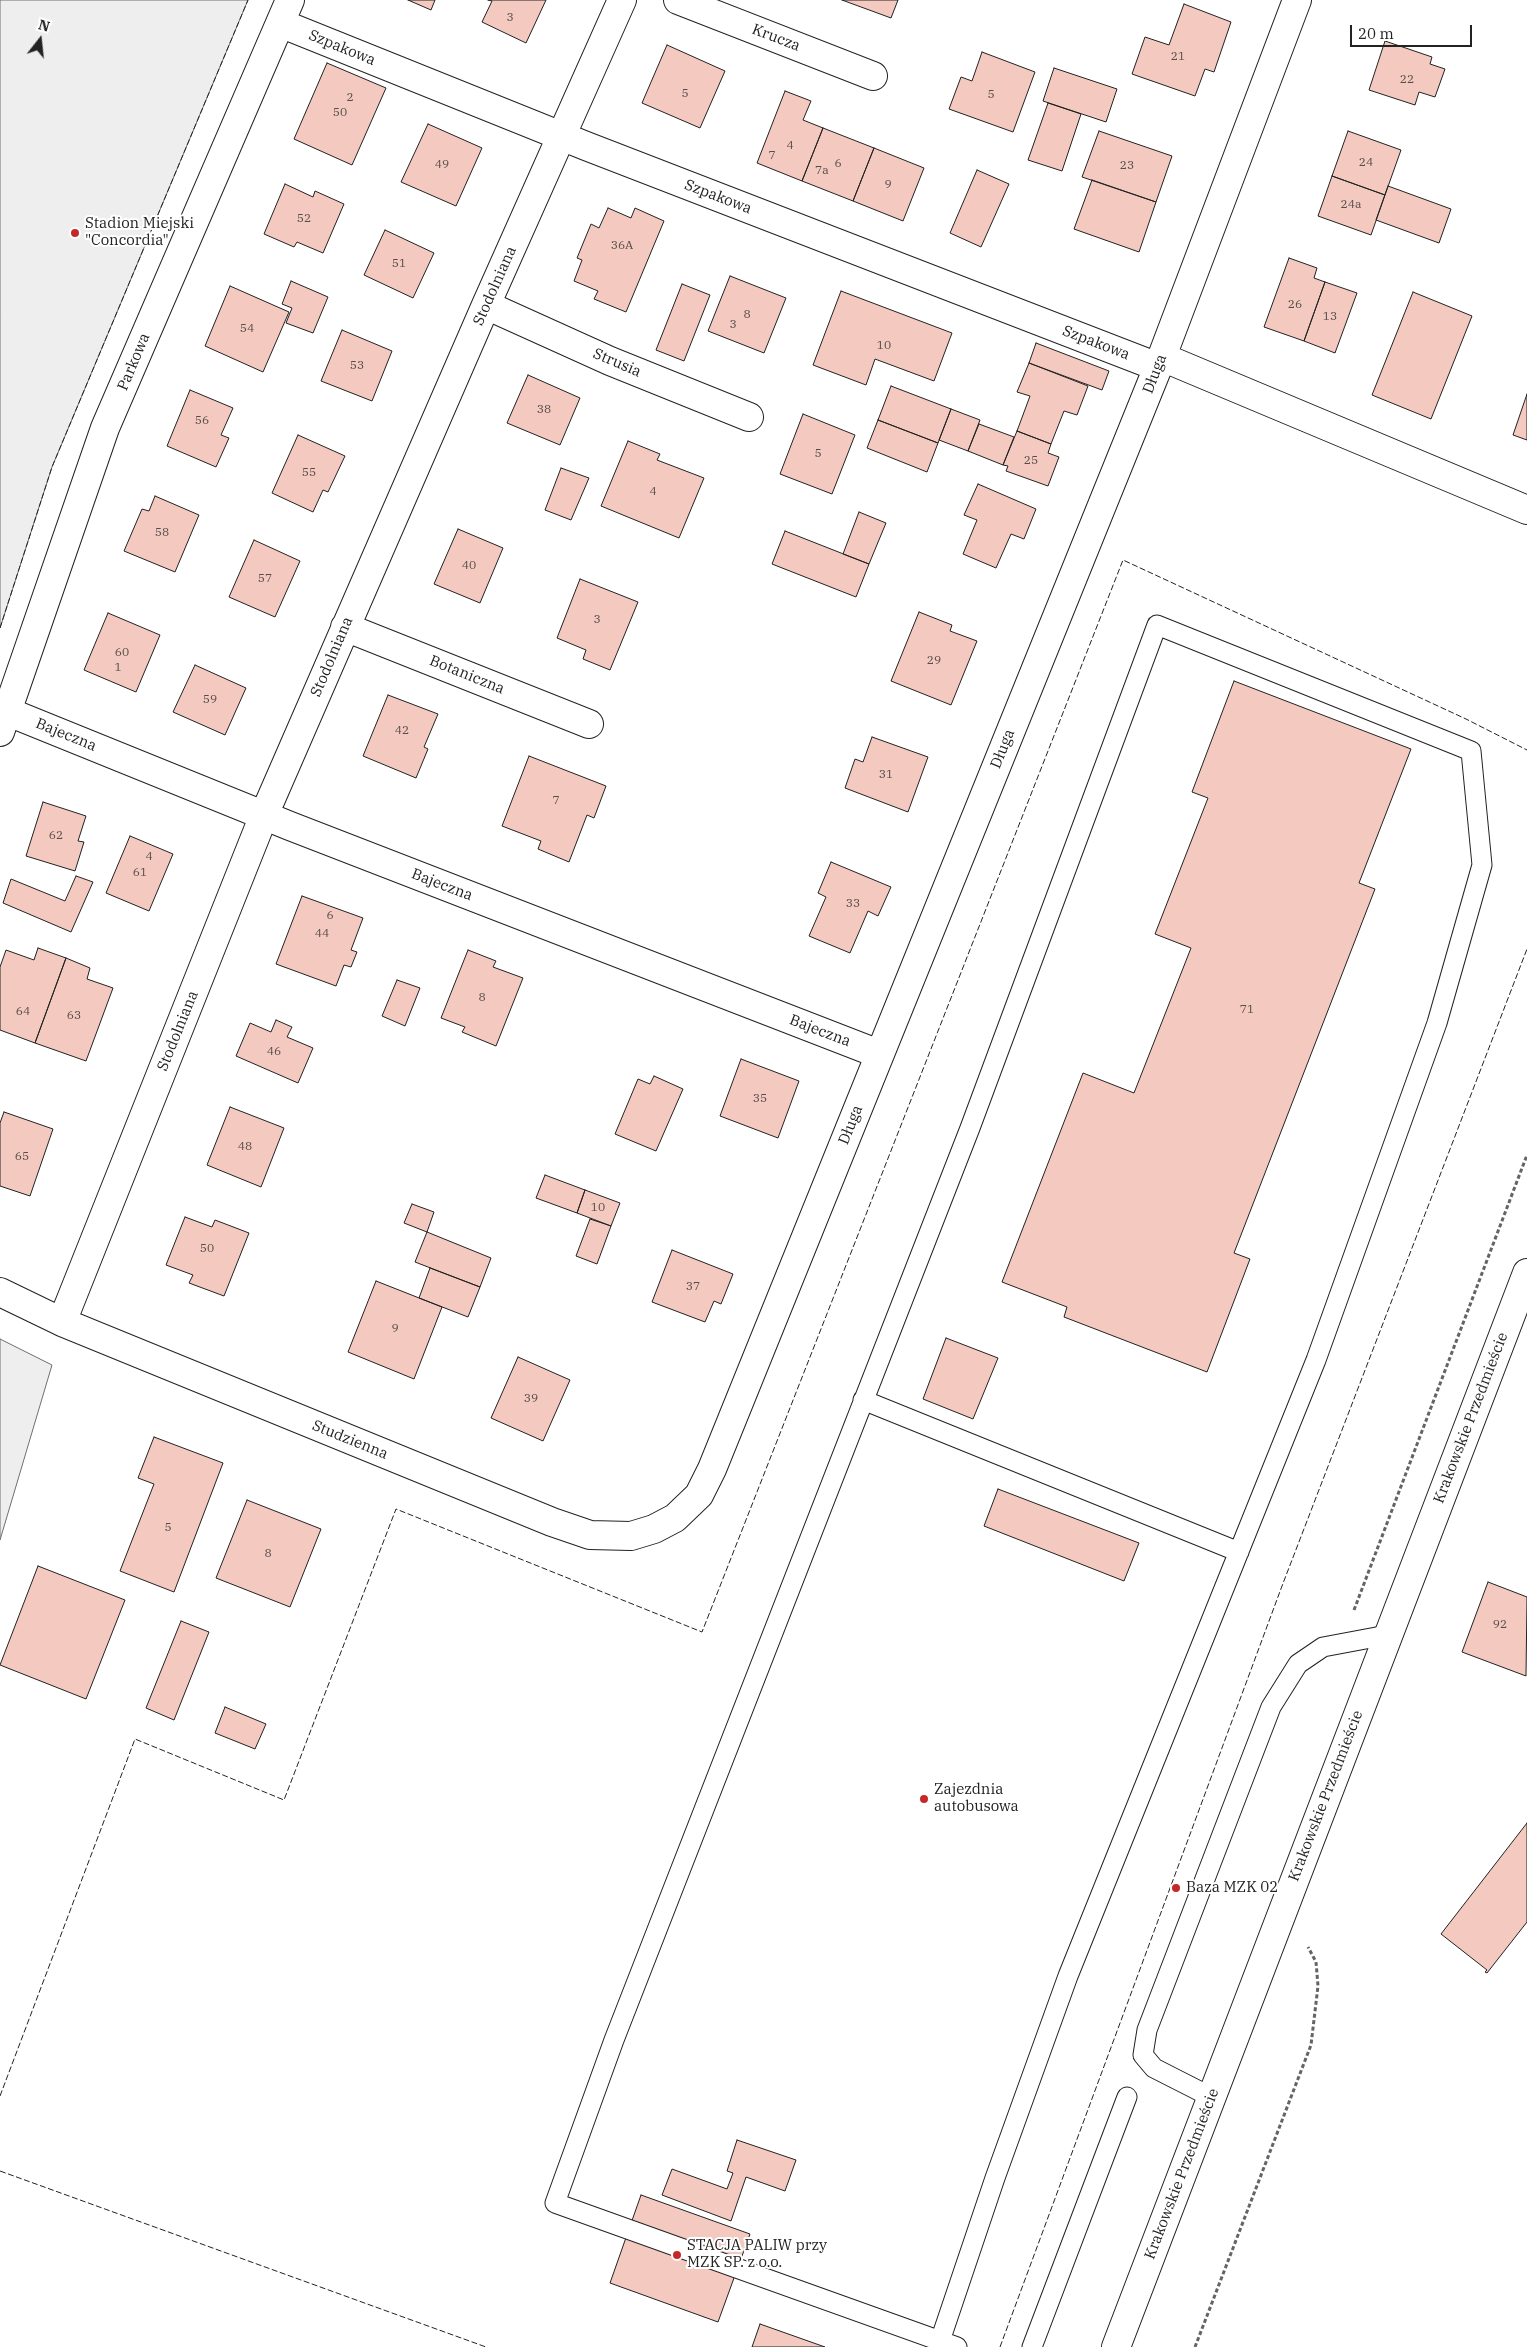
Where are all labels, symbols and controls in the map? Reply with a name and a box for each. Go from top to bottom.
house number: 3 [506,11,514,25]
north arrow [15,15,65,65]
text: N [36,15,52,36]
scale bar [1352,15,1474,47]
street label: Krucza [749,21,803,55]
text: 20 m [1358,24,1394,43]
street label: Szpakowa [306,26,378,70]
house number: 21 [1171,50,1185,64]
house number: 22 [1400,73,1414,87]
house number: 5 [681,87,689,101]
house number: 5 [987,88,995,102]
house number: 2 [346,91,354,105]
house number: 50 [333,106,347,120]
house number: 4 [786,139,794,153]
house number: 7 [768,149,776,163]
house number: 24 [1359,156,1373,170]
house number: 6 [834,157,842,171]
house number: 49 [435,158,449,172]
house number: 23 [1120,159,1134,173]
house number: 7a [815,164,829,178]
street label: Szpakowa [682,176,754,218]
house number: 9 [884,178,892,192]
house number: 24a [1341,198,1361,212]
house number: 52 [297,212,311,226]
place label: Stadion Miejski "Concordia" [85,215,194,250]
marker: Stadion Miejski "Concordia" [69,227,81,239]
house number: 36A [611,239,633,253]
street label: Stodolniana [469,243,521,329]
house number: 51 [392,257,406,271]
house number: 26 [1288,298,1302,312]
house number: 8 [743,308,751,322]
house number: 13 [1323,310,1337,324]
house number: 3 [729,318,737,332]
house number: 54 [240,322,254,336]
street label: Szpakowa [1060,322,1132,364]
street label: Parkowa [114,331,154,393]
house number: 10 [877,339,891,353]
street label: Strusia [590,345,644,381]
street label: Długa [1139,352,1171,396]
house number: 53 [350,359,364,373]
house number: 38 [537,403,551,417]
house number: 56 [195,414,209,428]
house number: 5 [814,447,822,461]
house number: 25 [1024,454,1038,468]
house number: 55 [302,466,316,480]
house number: 4 [649,485,657,499]
house number: 58 [155,526,169,540]
house number: 40 [462,559,476,573]
house number: 57 [258,572,272,586]
house number: 3 [593,613,601,627]
street label: Stodolniana [307,614,357,700]
house number: 60 [115,646,129,660]
street label: Botaniczna [427,652,507,698]
house number: 29 [927,654,941,668]
house number: 1 [114,661,122,675]
house number: 59 [203,693,217,707]
street label: Bajeczna [33,715,99,755]
house number: 42 [395,724,409,738]
street label: Długa [987,727,1019,771]
house number: 31 [879,768,893,782]
house number: 7 [552,794,560,808]
house number: 62 [49,829,63,843]
house number: 4 [145,850,153,864]
street label: Bajeczna [409,865,475,905]
house number: 61 [133,866,147,880]
house number: 33 [846,897,860,911]
house number: 6 [326,909,334,923]
house number: 44 [315,927,329,941]
street label: Stodolniana [154,988,202,1074]
house number: 8 [478,991,486,1005]
house number: 71 [1240,1003,1254,1017]
house number: 64 [16,1005,30,1019]
house number: 63 [67,1009,81,1023]
street label: Bajeczna [787,1011,853,1051]
house number: 46 [267,1045,281,1059]
house number: 35 [753,1092,767,1106]
street label: Długa [835,1103,867,1147]
house number: 48 [238,1140,252,1154]
house number: 65 [15,1150,29,1164]
house number: 10 [591,1201,605,1215]
house number: 50 [200,1242,214,1256]
house number: 37 [686,1280,700,1294]
house number: 9 [391,1322,399,1336]
street label: Krakowskie Przedmieście [1430,1330,1512,1506]
house number: 39 [524,1392,538,1406]
street label: Studzienna [309,1417,391,1463]
house number: 5 [164,1521,172,1535]
house number: 8 [264,1547,272,1561]
house number: 92 [1493,1618,1507,1632]
street label: Krakowskie Przedmieście [1285,1708,1367,1884]
place label: Zajezdnia autobusowa [934,1781,1019,1816]
marker: Zajezdnia autobusowa [918,1793,930,1805]
place label: Baza MZK 02 [1186,1879,1278,1897]
marker: Baza MZK 02 [1170,1882,1182,1894]
street label: Krakowskie Przedmieście [1141,2086,1223,2262]
place label: STACJA PALIW przy MZK SP. z o.o. [687,2237,827,2272]
marker: STACJA PALIW przy MZK SP. z o.o. [671,2249,683,2261]

